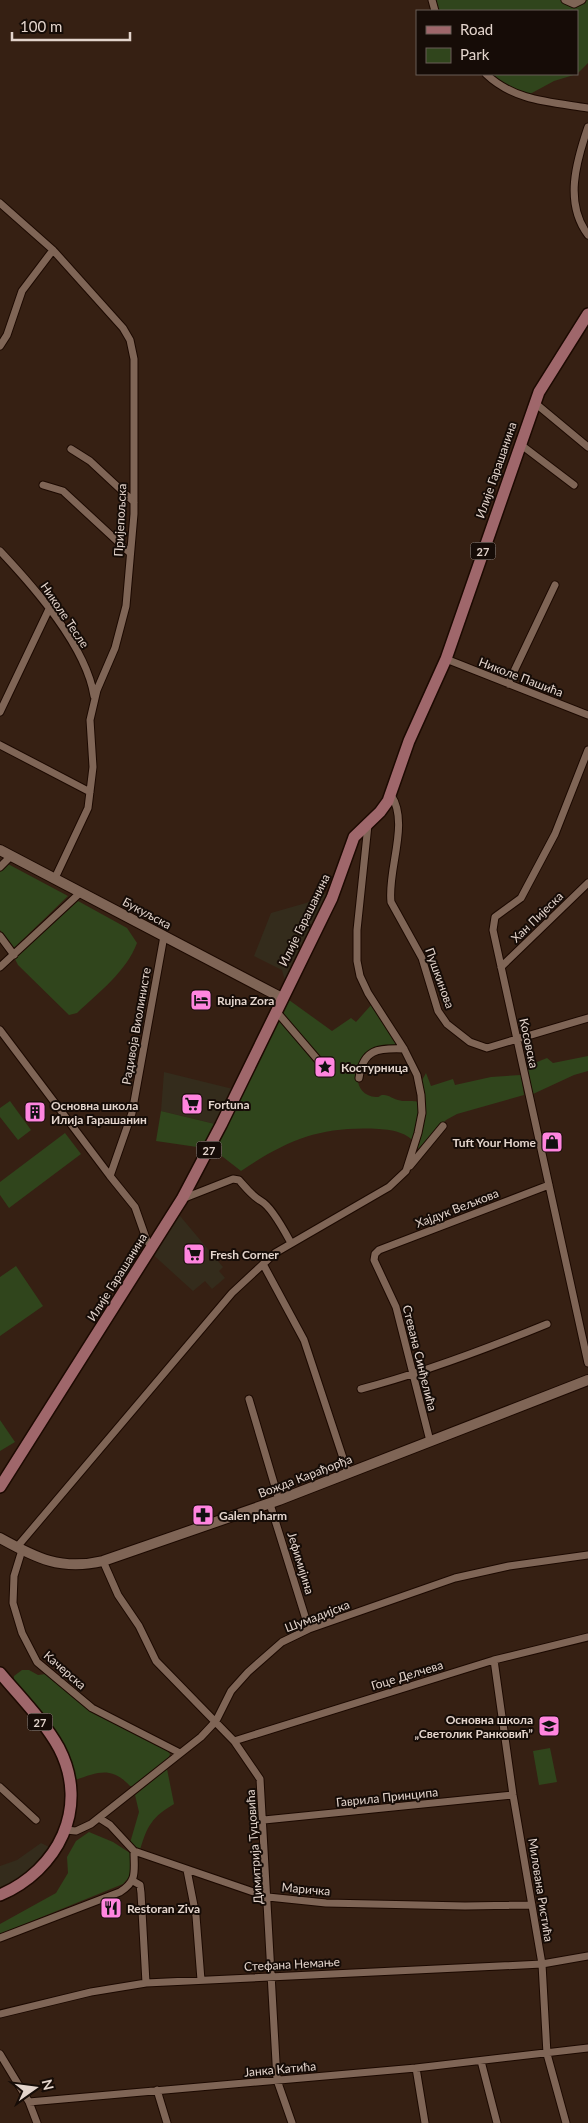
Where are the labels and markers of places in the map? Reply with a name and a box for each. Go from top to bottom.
hotel icon: Rujna Zora [189,988,213,1012]
place label: Rujna Zora [217,993,274,1008]
place icon: Костурница [313,1055,337,1079]
place label: Костурница [341,1060,408,1075]
supermarket icon: Fortuna [180,1092,204,1116]
place label: Fortuna [208,1097,250,1112]
place label: Основна школа Илија Гарашанин [51,1098,147,1127]
building icon: Основна школа Илија Гарашанин [23,1100,47,1124]
shop icon: Tuft Your Home [540,1130,564,1154]
place label: Tuft Your Home [453,1135,537,1150]
supermarket icon: Fresh Corner [182,1242,206,1266]
place label: Fresh Corner [210,1247,279,1262]
pharmacy icon: Galen pharm [191,1503,215,1527]
place label: Galen pharm [219,1508,287,1523]
place label: Основна школа „Светолик Ранковић” [414,1712,533,1741]
school or university icon: Основна школа „Светолик Ранковић” [537,1714,561,1738]
restaurant icon: Restoran Ziva [99,1896,123,1920]
place label: Restoran Ziva [127,1901,200,1916]

